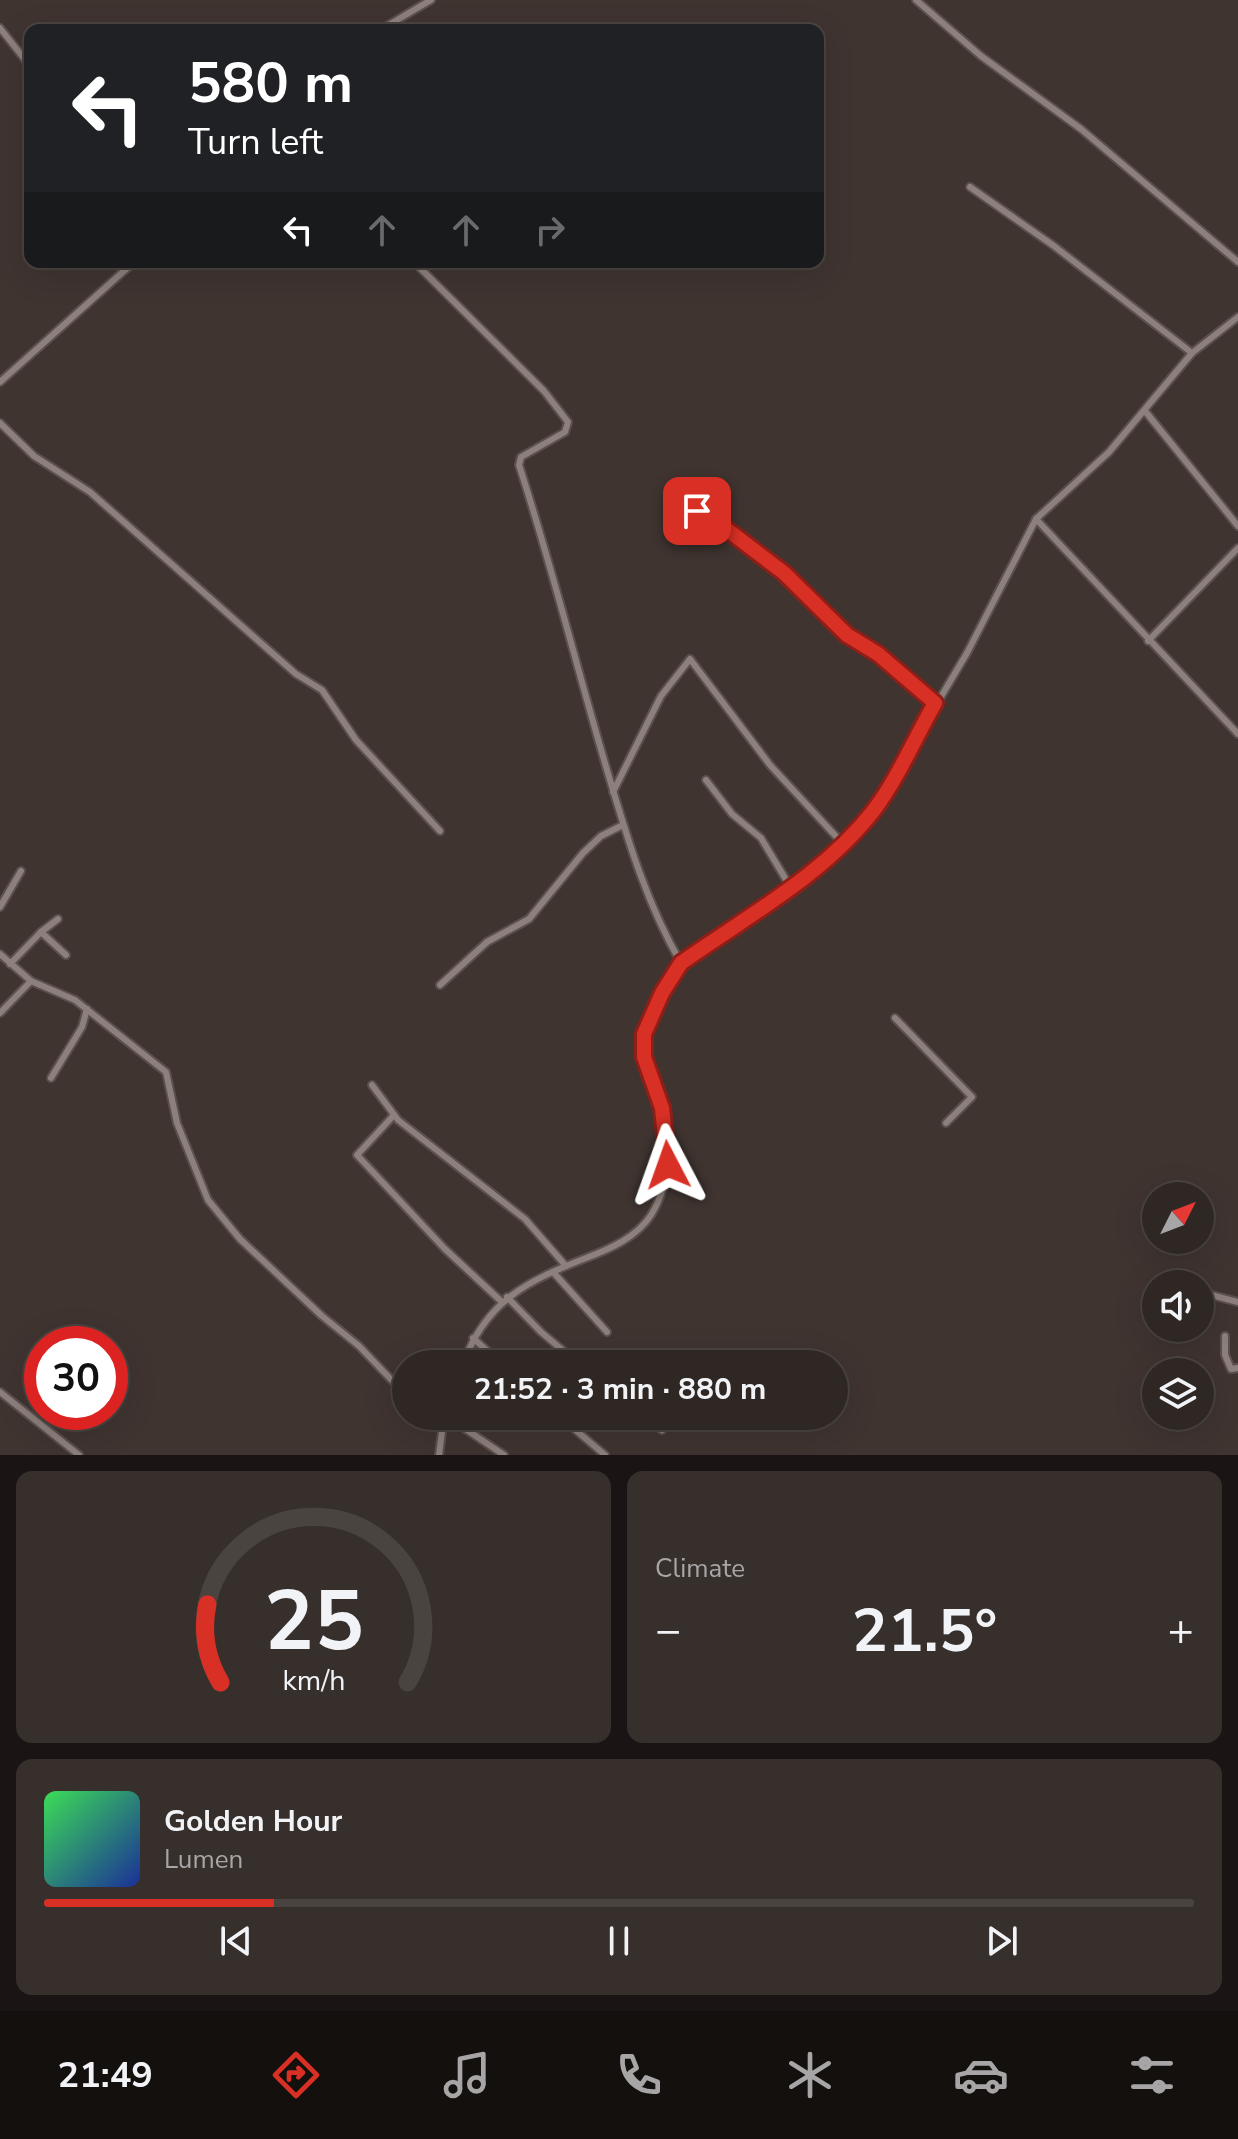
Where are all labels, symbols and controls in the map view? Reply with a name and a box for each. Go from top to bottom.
text: 580 m [188,45,353,122]
icon: left [56,56,160,160]
text: Turn left [188,118,323,167]
icon: left [276,208,320,252]
icon: ahead [360,208,404,252]
icon: ahead [444,208,488,252]
icon: right [528,208,572,252]
pin [663,477,731,545]
icon: arrive [675,489,719,533]
position arrow [626,1123,710,1207]
north arrow [1142,1182,1214,1254]
map controls [1142,1182,1214,1430]
button: sound [1142,1270,1214,1342]
speed limit sign: 30 [24,1326,128,1430]
button: layers [1142,1358,1214,1430]
text: 21:52 · 3 min · 880 m [474,1369,766,1410]
text: Climate [655,1551,745,1586]
text: 25 [264,1565,363,1678]
text: 21.5° [852,1590,997,1672]
text: − [655,1601,681,1661]
text: + [1168,1601,1194,1661]
text: km/h [282,1661,345,1700]
text: Golden Hour [164,1801,342,1842]
text: Lumen [164,1842,243,1877]
icon: previous [214,1919,258,1963]
icon: pause [597,1919,641,1963]
icon: next [980,1919,1024,1963]
icon: directions [268,2047,324,2103]
icon: music [439,2047,495,2103]
icon: phone [611,2047,667,2103]
icon: climate [782,2047,838,2103]
icon: car [953,2047,1009,2103]
icon: filters [1124,2047,1180,2103]
text: 21:49 [58,2051,153,2100]

